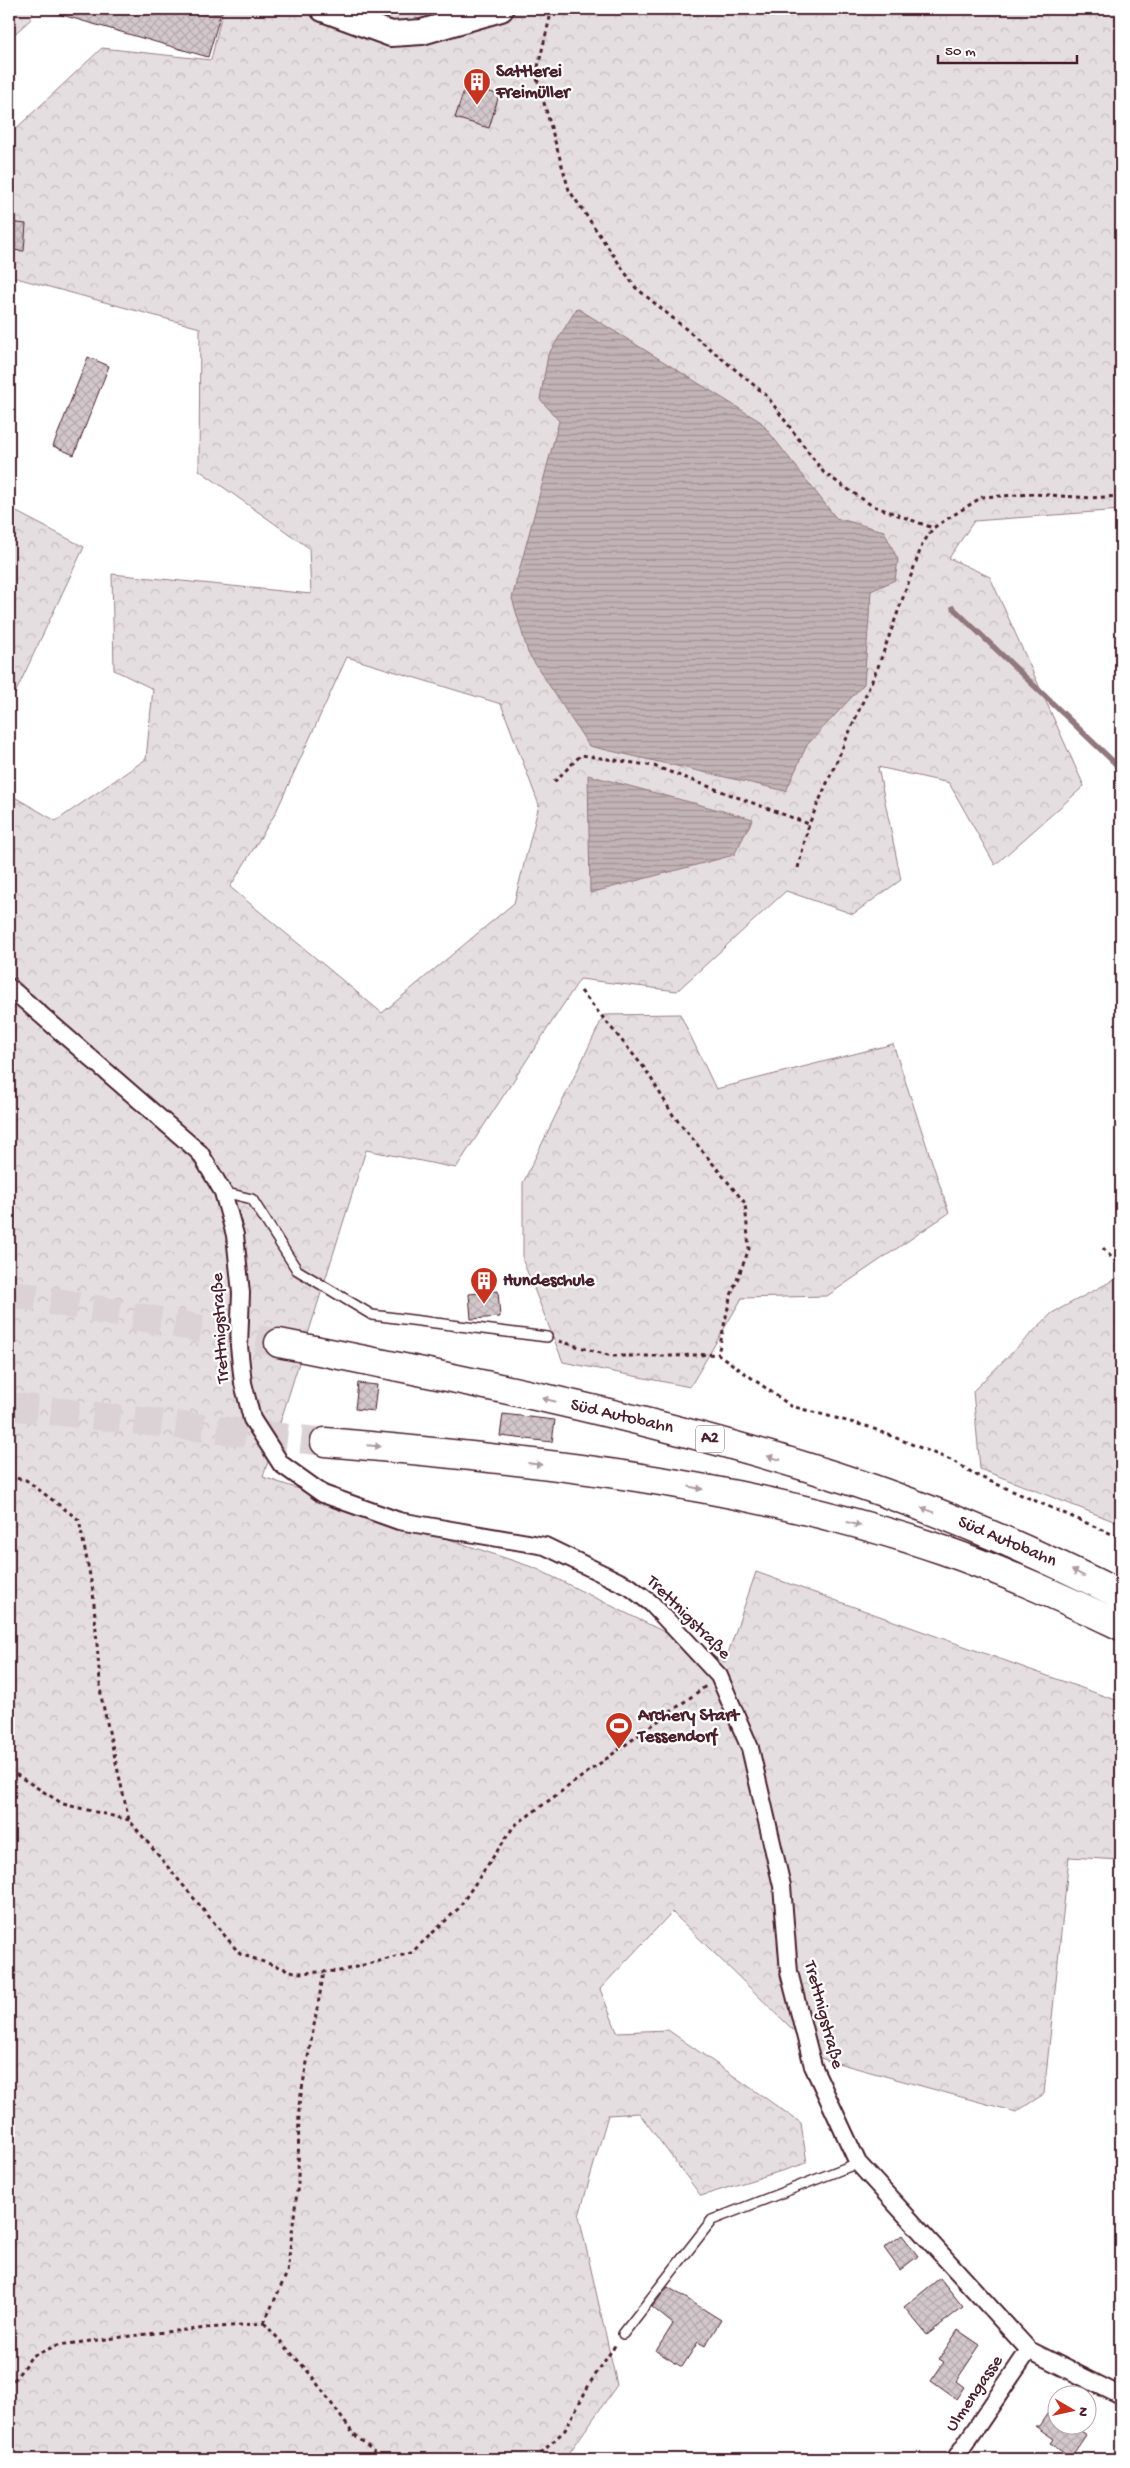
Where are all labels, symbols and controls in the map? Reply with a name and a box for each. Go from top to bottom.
scale bar [938,32,1076,64]
text: 50 m [945,43,976,61]
place label: Sattlerei Freimüller [495,62,572,104]
building icon: Sattlerei Freimüller [462,67,492,106]
building icon: Hundeschule [469,1266,499,1305]
place label: Hundeschule [503,1271,595,1292]
street label: Trettnigstraße [208,1272,234,1385]
street label: Süd Autobahn [568,1395,676,1439]
one-way arrow [542,1396,557,1404]
road number: A2 [696,1426,724,1452]
one-way arrow [366,1442,382,1450]
one-way arrow [767,1453,782,1461]
one-way arrow [528,1460,544,1468]
one-way arrow [688,1484,703,1492]
one-way arrow [920,1506,935,1514]
street label: Süd Autobahn [955,1512,1060,1572]
one-way arrow [847,1521,862,1529]
one-way arrow [1070,1569,1085,1577]
street label: Trettnigstraße [641,1571,735,1665]
place label: Archery Start Tessendorf [636,1706,741,1748]
sports icon: Archery Start Tessendorf [604,1711,634,1750]
street label: Trettnigstraße [798,1958,848,2072]
street label: Ulmengasse [942,2351,1009,2436]
north arrow [1048,2386,1098,2436]
text: N [1073,2406,1091,2417]

